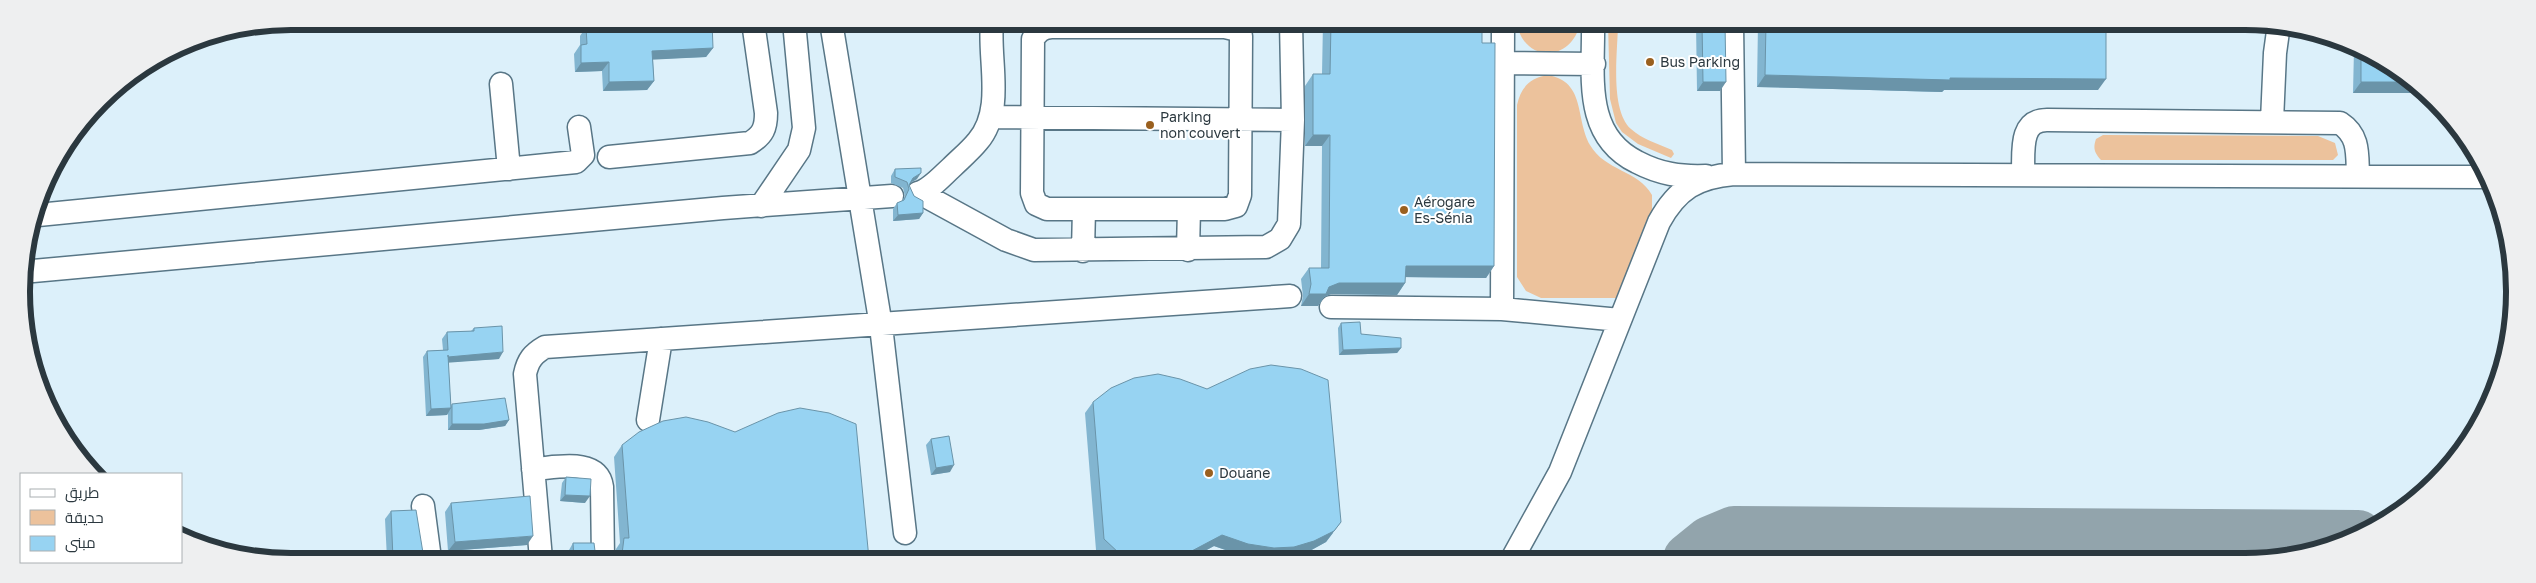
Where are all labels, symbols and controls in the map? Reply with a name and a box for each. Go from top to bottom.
place label: Bus Parking [1660,53,1740,70]
marker: Bus Parking [1644,56,1656,68]
place label: Parking non couvert [1160,108,1241,141]
marker: Parking non couvert [1144,119,1156,131]
place label: Aérogare Es-Sénia [1414,193,1475,226]
marker: Aérogare Es-Sénia [1398,204,1410,216]
place label: Douane [1219,464,1270,481]
marker: Douane [1203,467,1215,479]
legend [20,473,182,563]
text: طريق [65,483,99,503]
text: حديقة [65,508,104,526]
text: مبنى [65,533,96,553]

